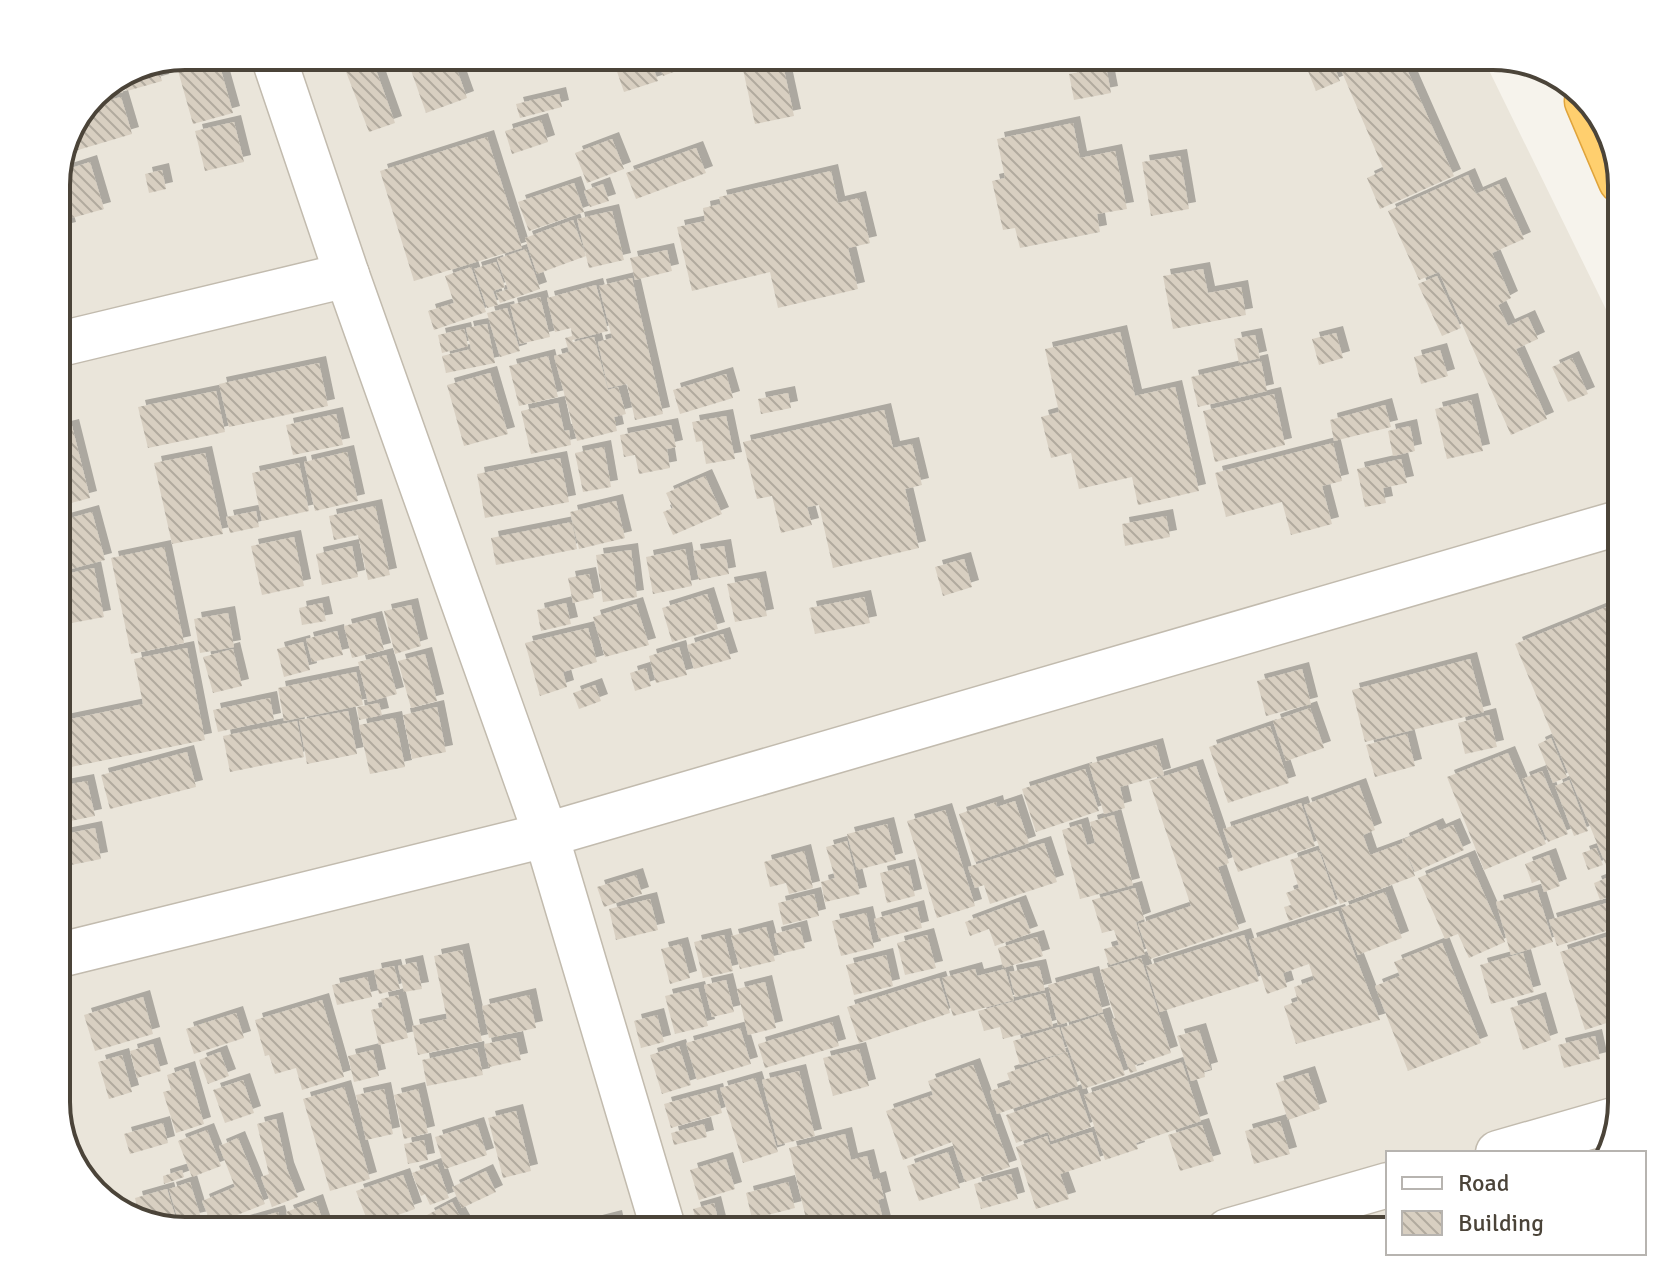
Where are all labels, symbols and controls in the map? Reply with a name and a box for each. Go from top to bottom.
legend [1386,1151,1646,1255]
text: Road [1458,1168,1509,1198]
text: Building [1458,1208,1544,1238]

